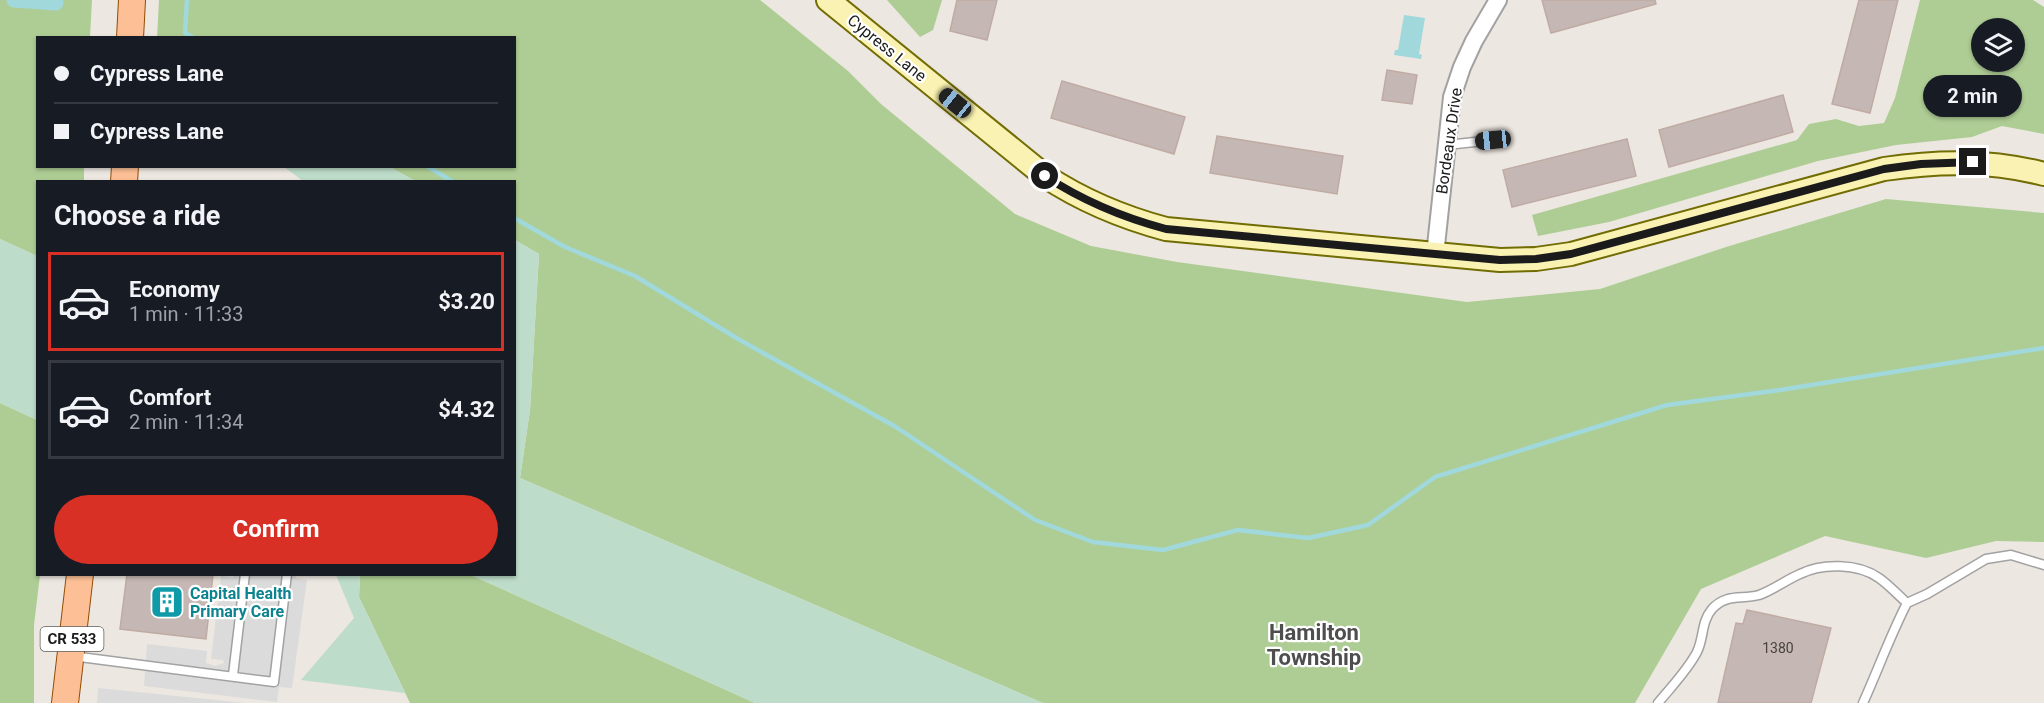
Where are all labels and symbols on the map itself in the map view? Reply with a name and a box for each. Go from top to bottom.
street label: Cypress Lane [844,10,930,86]
callout: 2 min [1924,75,2022,117]
car [935,85,975,121]
street label: Bordeaux Drive [1432,87,1466,195]
car [1474,129,1512,151]
route end [1959,148,1986,175]
route start [1031,162,1058,189]
building icon: Capital Health Primary Care [149,584,185,620]
place label: Capital Health Primary Care [190,584,292,621]
district label: Hamilton Township [1267,620,1361,670]
road number: CR 533 [40,627,104,651]
house number: 1380 [1762,640,1794,656]

